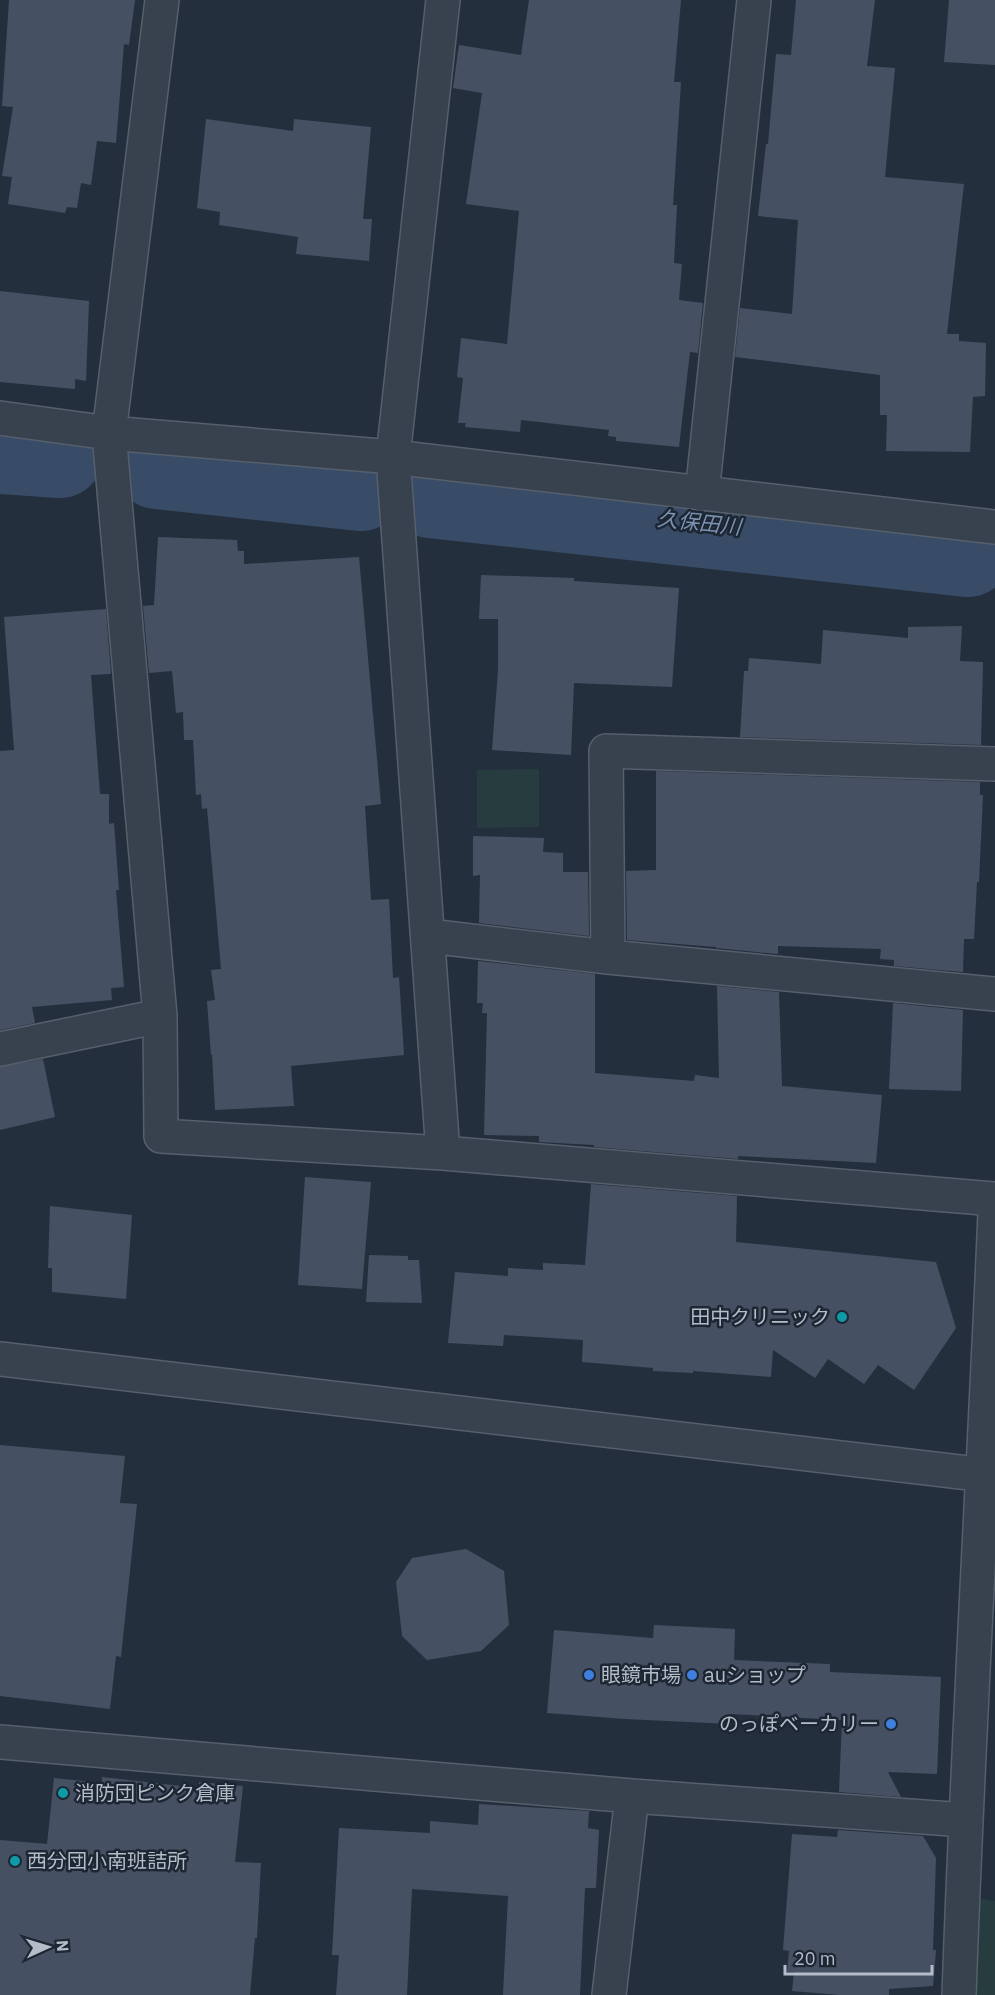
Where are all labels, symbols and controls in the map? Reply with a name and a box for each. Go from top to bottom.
water label: 久保田川 [656,504,744,541]
place label: 田中クリニック [690,1303,830,1330]
marker: 田中クリニック [835,1310,849,1324]
place label: 眼鏡市場 [601,1661,681,1688]
place label: auショップ [704,1661,806,1688]
marker: 眼鏡市場 [582,1668,596,1682]
marker: auショップ [685,1668,699,1682]
place label: のっぽベーカリー [719,1710,879,1737]
marker: のっぽベーカリー [884,1717,898,1731]
place label: 消防団ピンク倉庫 [75,1779,235,1806]
marker: 消防団ピンク倉庫 [56,1786,70,1800]
place label: 西分団小南班詰所 [27,1847,187,1874]
marker: 西分団小南班詰所 [8,1854,22,1868]
north arrow [18,1917,78,1977]
scale bar [785,1938,932,1976]
text: N [53,1939,73,1952]
text: 20 m [794,1947,836,1970]

